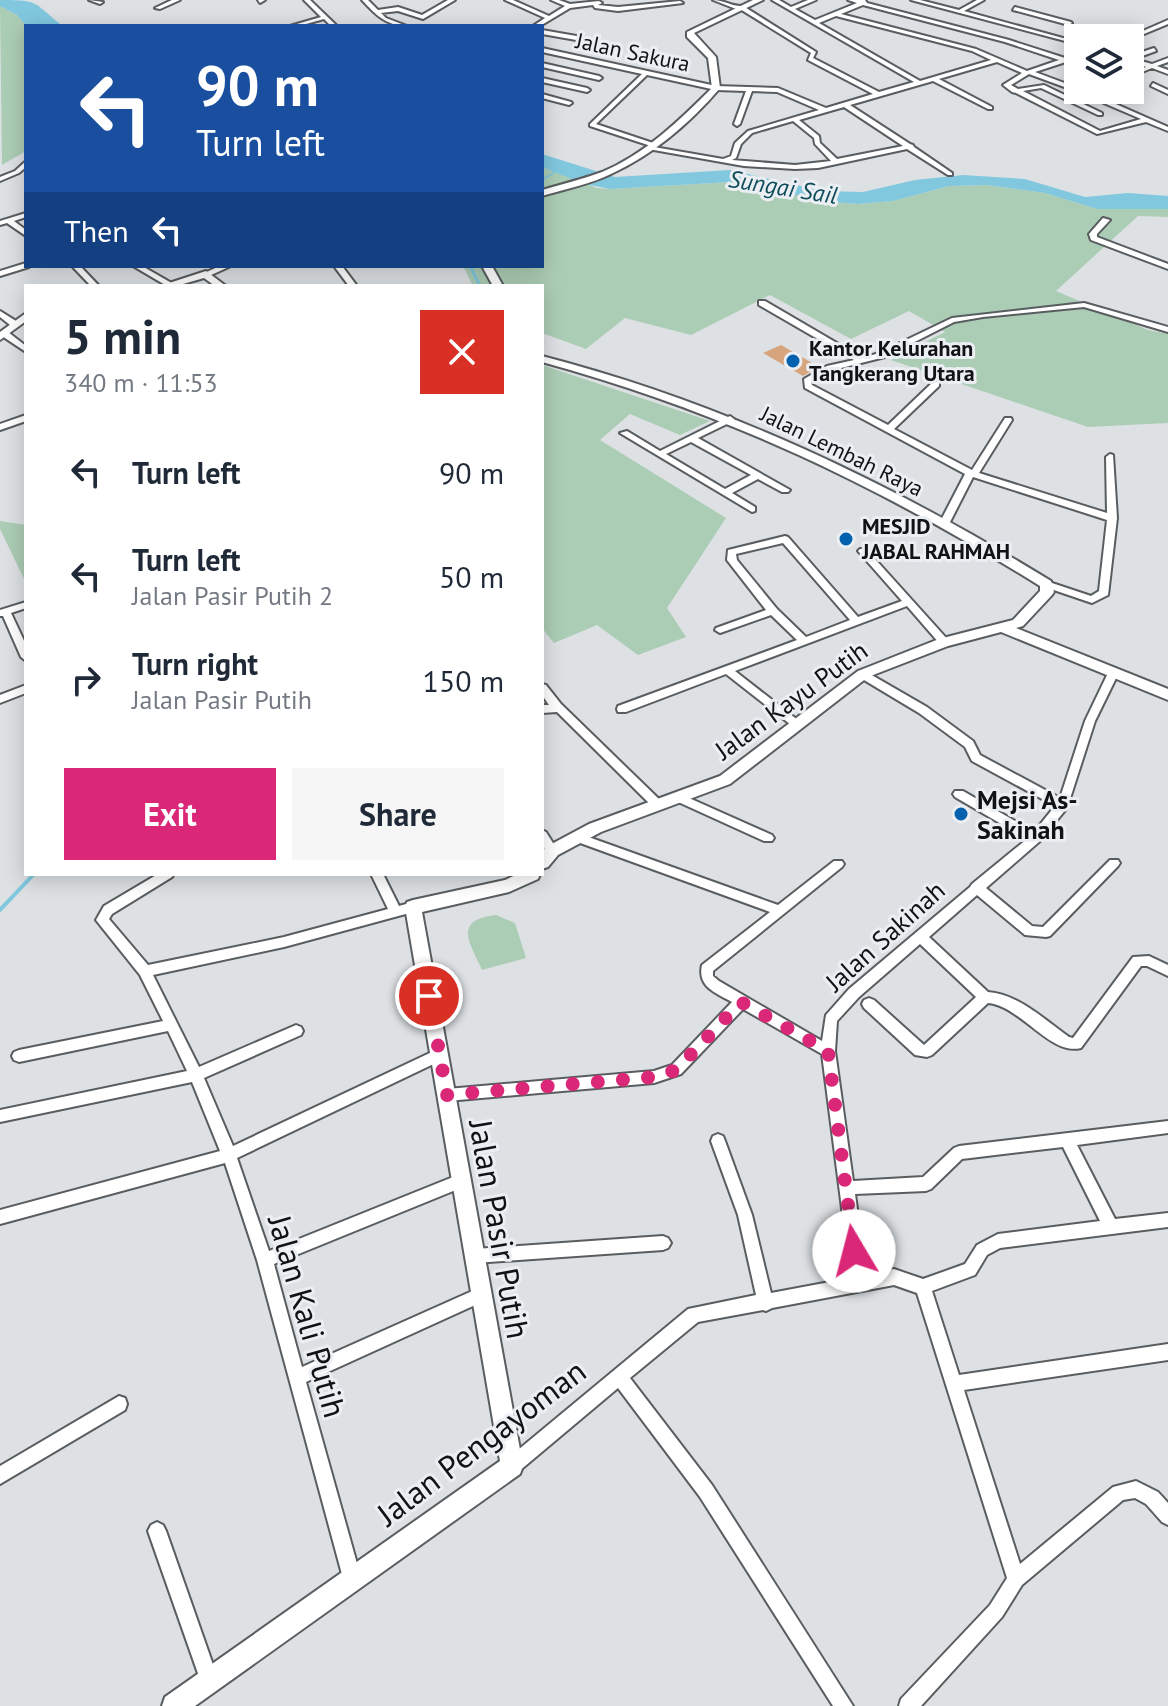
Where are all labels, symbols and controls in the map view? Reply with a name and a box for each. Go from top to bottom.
map controls [1064,24,1144,104]
button: layers [1064,24,1144,104]
street label: Jalan Sakura [572,26,693,78]
text: 90 m [196,49,319,121]
icon: left [64,56,168,160]
text: Turn left [196,119,325,166]
water label: Sungai Sail [726,163,840,211]
icon: left [145,208,189,252]
text: Then [64,211,129,250]
text: 5 min [64,305,181,367]
button: close [420,310,504,394]
place label: Kantor Kelurahan Tangkerang Utara [809,334,975,387]
marker: Kantor Kelurahan Tangkerang Utara [784,352,802,370]
text: 340 m · 11:53 [64,366,218,399]
street label: Jalan Lembah Raya [755,399,928,502]
icon: left [64,450,108,494]
text: Turn left [132,453,240,492]
text: 90 m [439,453,504,492]
place label: MESJID JABAL RAHMAH [861,512,1010,565]
marker: MESJID JABAL RAHMAH [837,530,855,548]
text: Turn left [132,540,240,579]
icon: left [64,554,108,598]
text: 50 m [439,557,504,596]
text: Jalan Pasir Putih 2 [132,579,333,612]
street label: Jalan Kayu Putih [707,633,874,767]
text: Turn right [132,644,258,683]
icon: right [64,658,108,702]
text: 150 m [423,661,504,700]
text: Jalan Pasir Putih [132,683,312,716]
button: Exit [64,768,276,860]
button: Share [292,768,504,860]
place label: Mejsi As- Sakinah [977,783,1078,846]
marker: Mejsi As- Sakinah [952,805,970,823]
street label: Jalan Sakinah [818,874,952,999]
pin [395,962,463,1030]
icon: arrive [407,974,451,1018]
street label: Jalan Pasir Putih [460,1114,540,1342]
street label: Jalan Kali Putih [259,1208,357,1422]
position arrow [812,1209,896,1293]
street label: Jalan Pengayoman [367,1350,594,1536]

